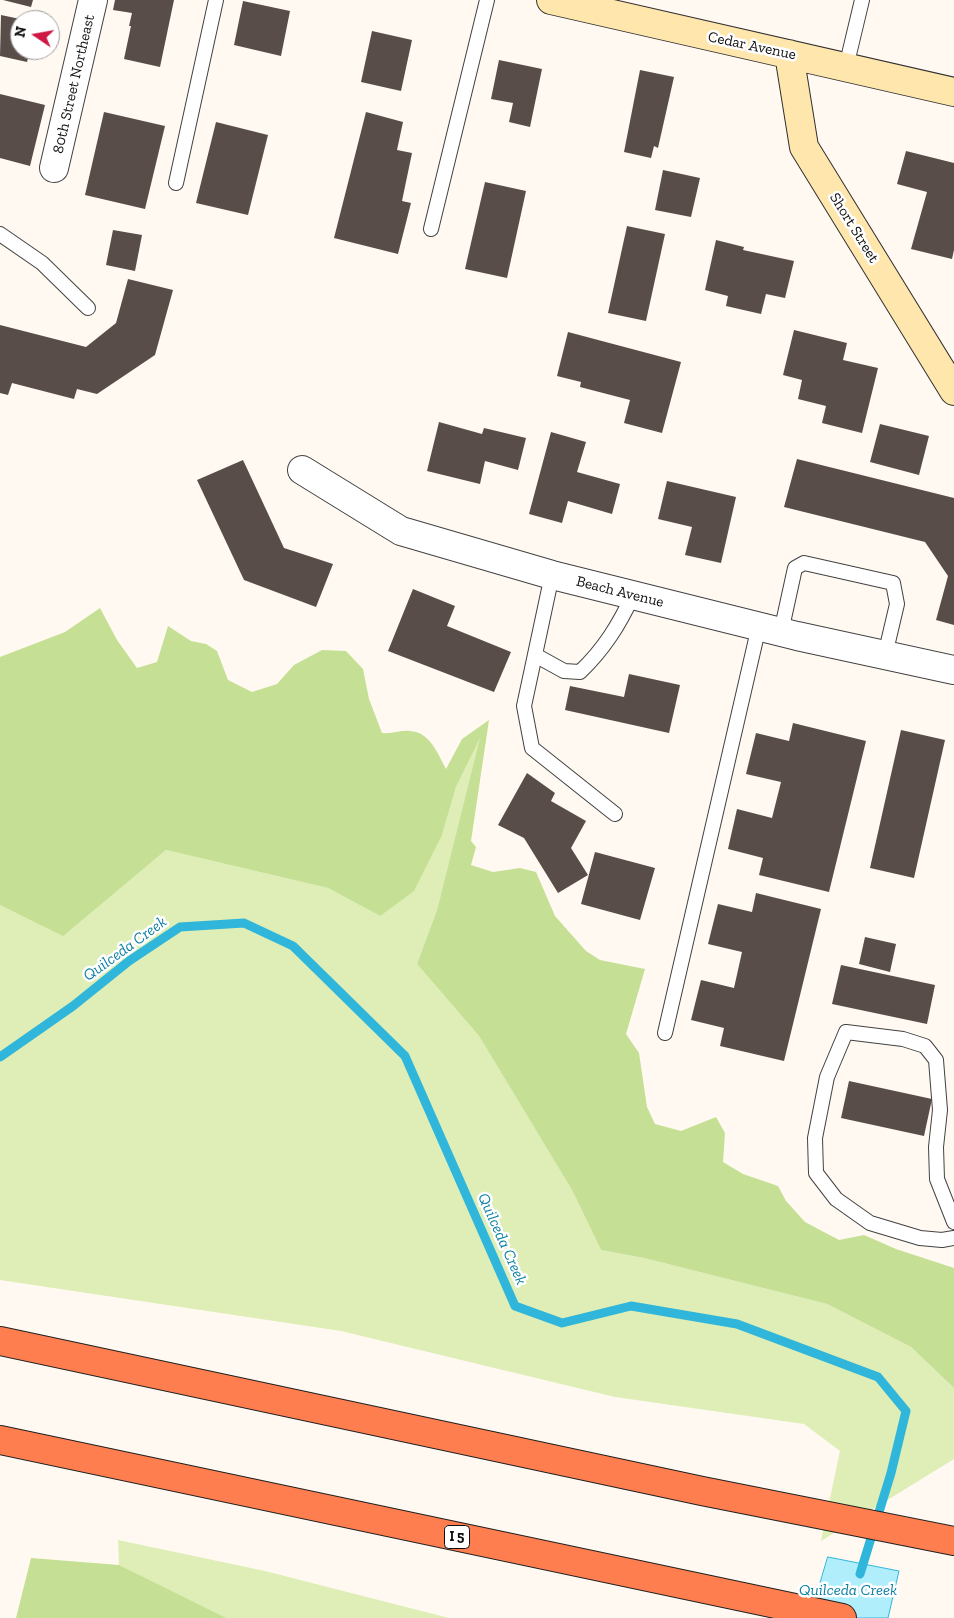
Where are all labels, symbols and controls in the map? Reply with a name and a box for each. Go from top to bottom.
north arrow [10,10,60,60]
street label: 80th Street Northeast [49,13,99,155]
text: N [11,25,30,39]
street label: Cedar Avenue [706,28,798,64]
street label: Short Street [825,190,883,266]
street label: Beach Avenue [574,572,666,612]
water label: Quilceda Creek [80,912,170,986]
water label: Quilceda Creek [473,1190,531,1288]
road number: I 5 [444,1525,470,1548]
water label: Quilceda Creek [799,1580,897,1600]

